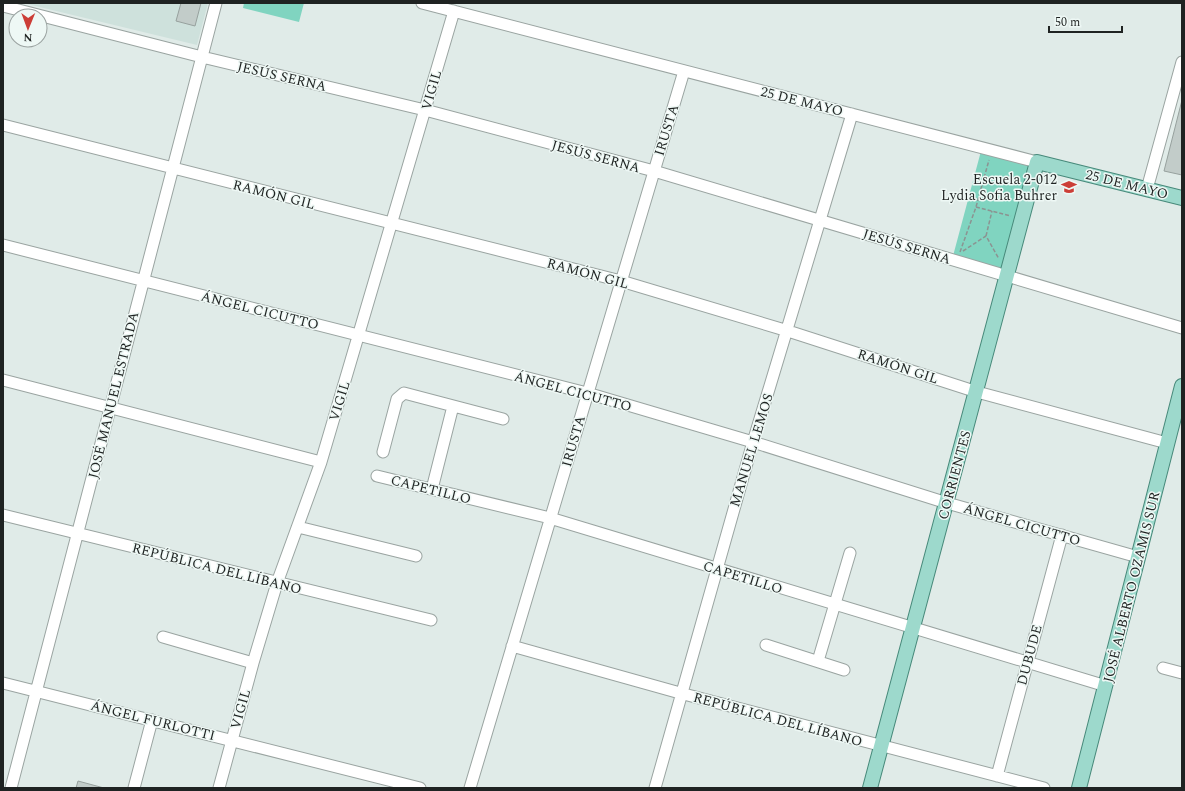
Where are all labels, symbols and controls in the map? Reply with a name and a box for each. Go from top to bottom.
north arrow [8,8,48,48]
scale bar [1049,8,1122,34]
text: 50 m [1055,13,1080,32]
text: N [23,29,32,46]
street label: JESÚS SERNA [235,56,329,97]
street label: VIGIL [416,68,447,113]
street label: 25 DE MAYO [758,81,845,122]
street label: IRUSTA [649,101,684,158]
street label: JESÚS SERNA [549,135,643,179]
street label: 25 DE MAYO [1083,164,1170,205]
place label: Escuela 2-012 Lydia Sofia Buhrer [941,169,1057,206]
street label: RAMÓN GIL [231,174,317,215]
school or university icon: Escuela 2-012 Lydia Sofia Buhrer [1060,178,1078,196]
street label: JESÚS SERNA [860,223,954,270]
street label: RAMÓN GIL [545,252,631,295]
street label: ÁNGEL CICUTTO [199,286,321,335]
street label: JOSÉ MANUEL ESTRADA [83,309,144,481]
street label: RAMÓN GIL [855,343,941,389]
street label: ÁNGEL CICUTTO [512,366,634,417]
street label: VIGIL [323,379,355,424]
street label: MANUEL LEMOS [724,391,779,509]
street label: IRUSTA [556,412,591,469]
street label: CORRIENTES [932,428,976,522]
street label: CAPETILLO [388,469,473,510]
street label: JOSÉ ALBERTO OZAMIS SUR [1098,489,1166,685]
street label: ÁNGEL CICUTTO [961,498,1083,551]
street label: REPÚBLICA DEL LÍBANO [130,537,304,600]
street label: CAPETILLO [700,555,785,600]
street label: DUBUDE [1011,622,1048,688]
street label: VIGIL [225,687,256,732]
street label: REPÚBLICA DEL LÍBANO [691,687,865,752]
street label: ÁNGEL FURLOTTI [88,695,217,746]

